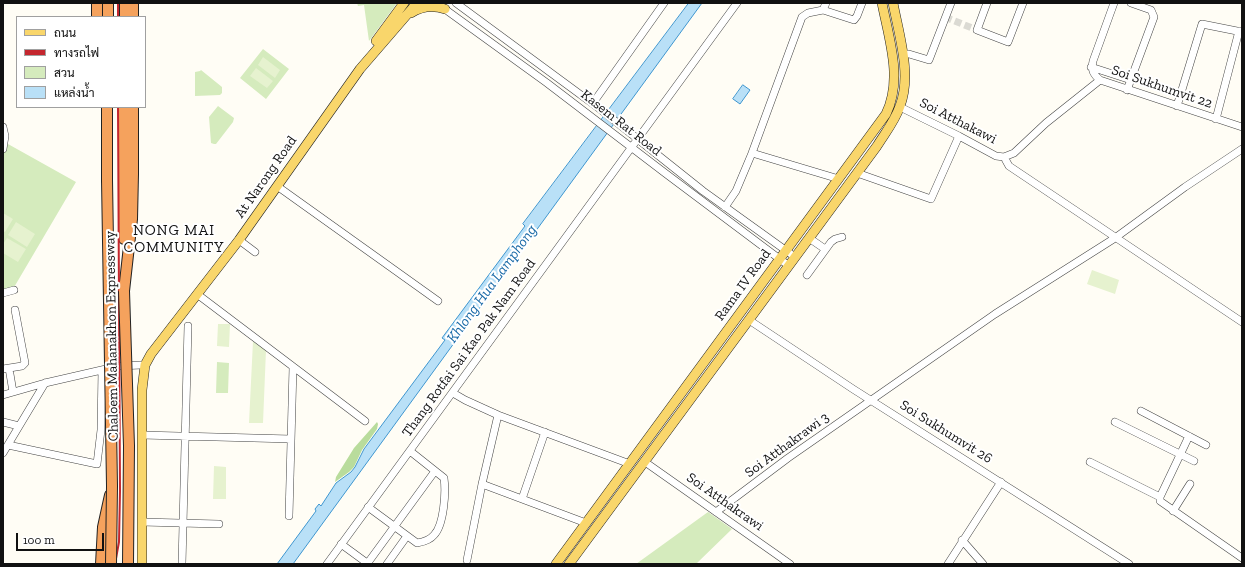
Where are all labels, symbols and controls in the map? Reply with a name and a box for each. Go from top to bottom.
legend [16,16,146,108]
text: ถนน [54,26,76,40]
text: ทางรถไฟ [54,46,99,60]
street label: Soi Sukhumvit 22 [1109,62,1215,112]
text: สวน [54,66,75,80]
text: แหล่งน้ำ [54,86,94,100]
street label: Kasem Rat Road [577,86,665,160]
street label: Soi Atthakawi [917,94,999,148]
street label: At Narong Road [232,133,300,221]
district label: NONG MAI COMMUNITY [123,222,225,257]
water label: Khlong Hua Lamphong [443,222,541,346]
street label: Chaloem Mahanakhon Expressway [102,231,122,441]
street label: Rama IV Road [711,246,775,324]
street label: Thang Rotfai Sai Kao Pak Nam Road [399,256,539,440]
street label: Soi Sukhumvit 26 [897,397,995,467]
street label: Soi Atthakrawi 3 [742,409,832,481]
street label: Soi Atthakrawi [683,469,767,535]
scale bar [18,525,106,551]
text: 100 m [23,533,55,547]

